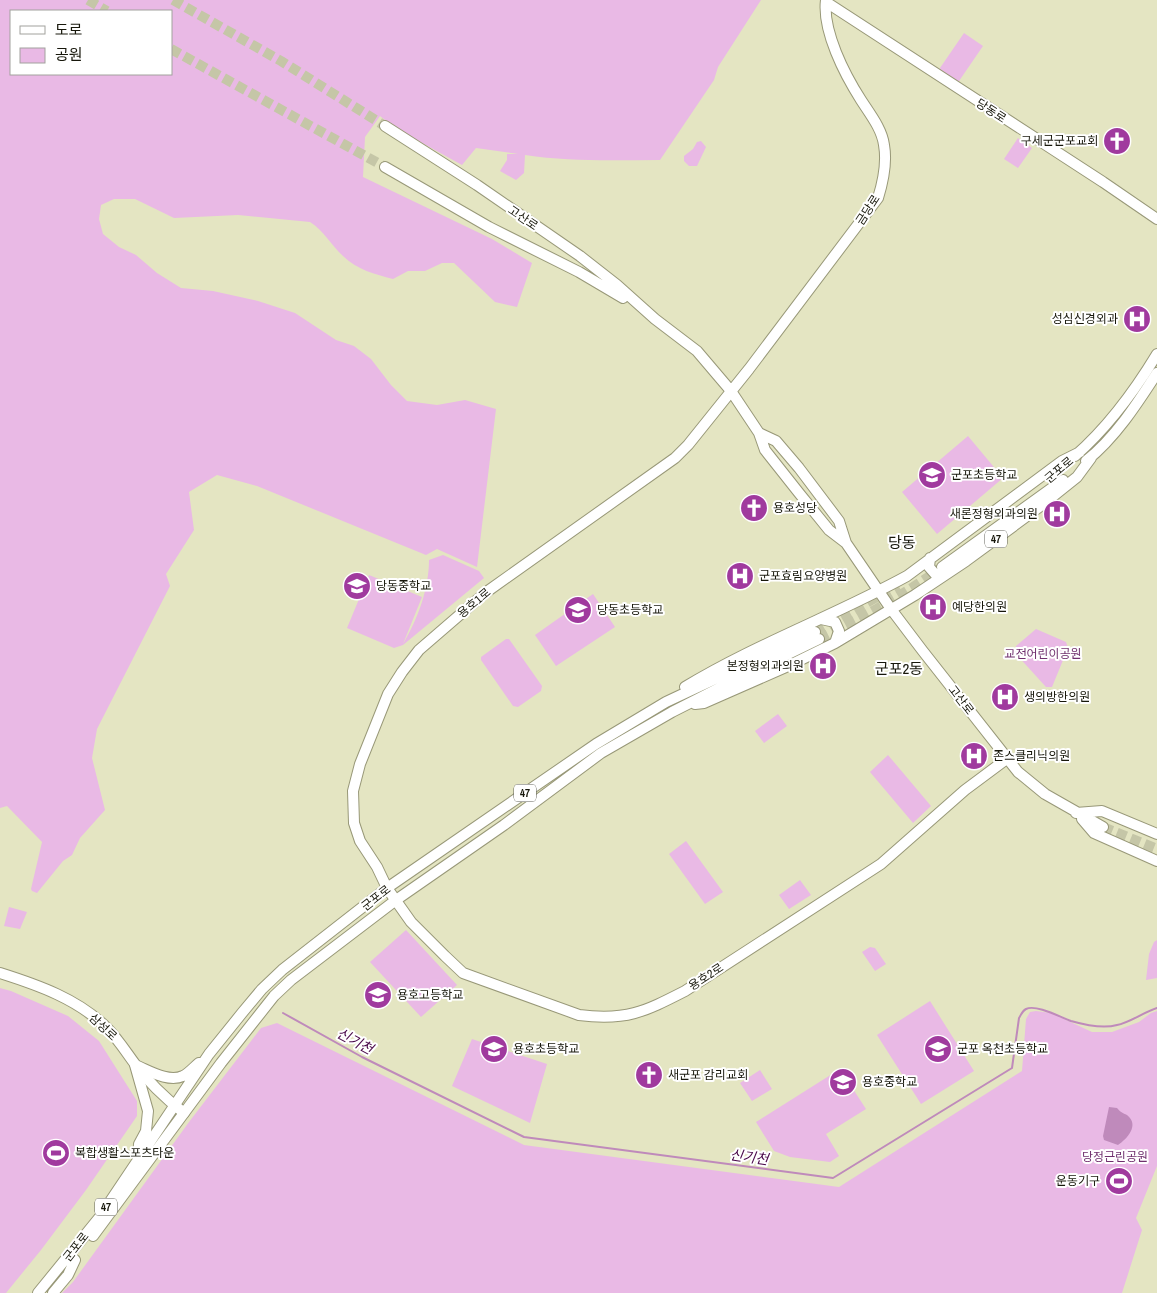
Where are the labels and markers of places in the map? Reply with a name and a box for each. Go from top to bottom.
church icon: 구세군군포교회 [1102,126,1132,156]
place label: 구세군군포교회 [1021,133,1098,149]
hospital icon: 성심신경외과 [1122,304,1152,334]
place label: 성심신경외과 [1052,311,1118,327]
school or university icon: 군포초등학교 [917,460,947,490]
place label: 군포초등학교 [951,467,1017,483]
church icon: 용호성당 [739,493,769,523]
hospital icon: 새론정형외과의원 [1042,499,1072,529]
place label: 용호성당 [773,500,817,516]
place label: 새론정형외과의원 [950,506,1038,522]
hospital icon: 군포효림요양병원 [725,561,755,591]
place label: 군포효림요양병원 [759,568,847,584]
school or university icon: 당동중학교 [342,571,372,601]
place label: 당동중학교 [376,578,431,594]
hospital icon: 예당한의원 [918,592,948,622]
school or university icon: 당동초등학교 [563,595,593,625]
place label: 예당한의원 [952,599,1007,615]
place label: 당동초등학교 [597,602,663,618]
hospital icon: 본정형외과의원 [808,651,838,681]
place label: 본정형외과의원 [727,658,804,674]
hospital icon: 생의방한의원 [990,682,1020,712]
place label: 생의방한의원 [1024,689,1090,705]
hospital icon: 존스클리닉의원 [959,741,989,771]
place label: 존스클리닉의원 [993,748,1070,764]
school or university icon: 용호고등학교 [363,980,393,1010]
place label: 용호고등학교 [397,987,463,1003]
school or university icon: 용호초등학교 [479,1034,509,1064]
school or university icon: 군포 옥천초등학교 [923,1034,953,1064]
place label: 용호초등학교 [513,1041,579,1057]
place label: 군포 옥천초등학교 [957,1041,1048,1057]
church icon: 새군포 감리교회 [634,1060,664,1090]
place label: 새군포 감리교회 [668,1067,748,1083]
school or university icon: 용호중학교 [828,1067,858,1097]
place label: 용호중학교 [862,1074,917,1090]
sports icon: 복합생활스포츠타운 [41,1138,71,1168]
place label: 복합생활스포츠타운 [75,1145,174,1161]
sports icon: 운동기구 [1104,1166,1134,1196]
place label: 운동기구 [1056,1173,1100,1189]

